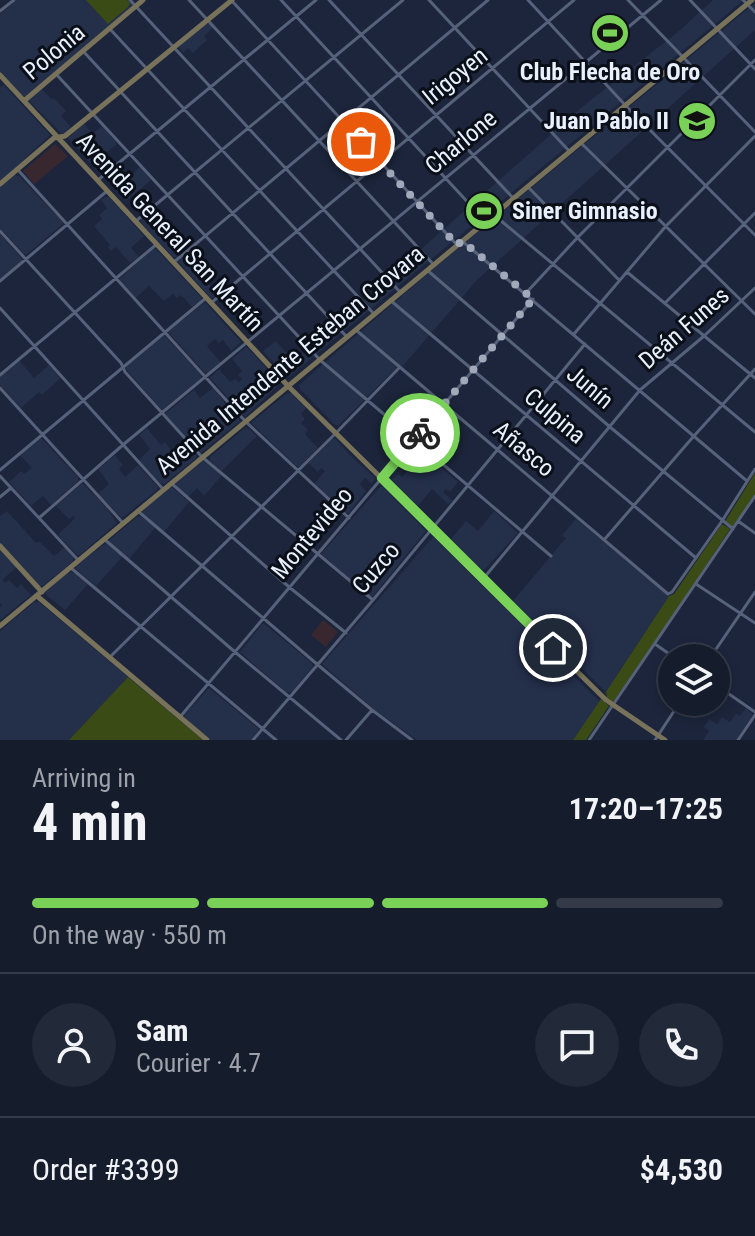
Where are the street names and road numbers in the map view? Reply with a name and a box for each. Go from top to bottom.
street label: Polonia [18,18,90,86]
street label: Irigoyen [417,41,493,111]
street label: Charlone [420,104,502,180]
street label: Avenida General San Martín [71,127,269,337]
street label: Avenida Intendente Esteban Crovara [150,240,430,480]
street label: Deán Funes [633,281,735,375]
street label: Junín [561,360,619,414]
street label: Culpina [519,382,591,450]
street label: Añasco [488,415,560,483]
street label: Montevideo [266,481,358,585]
street label: Cuzco [346,537,406,599]

